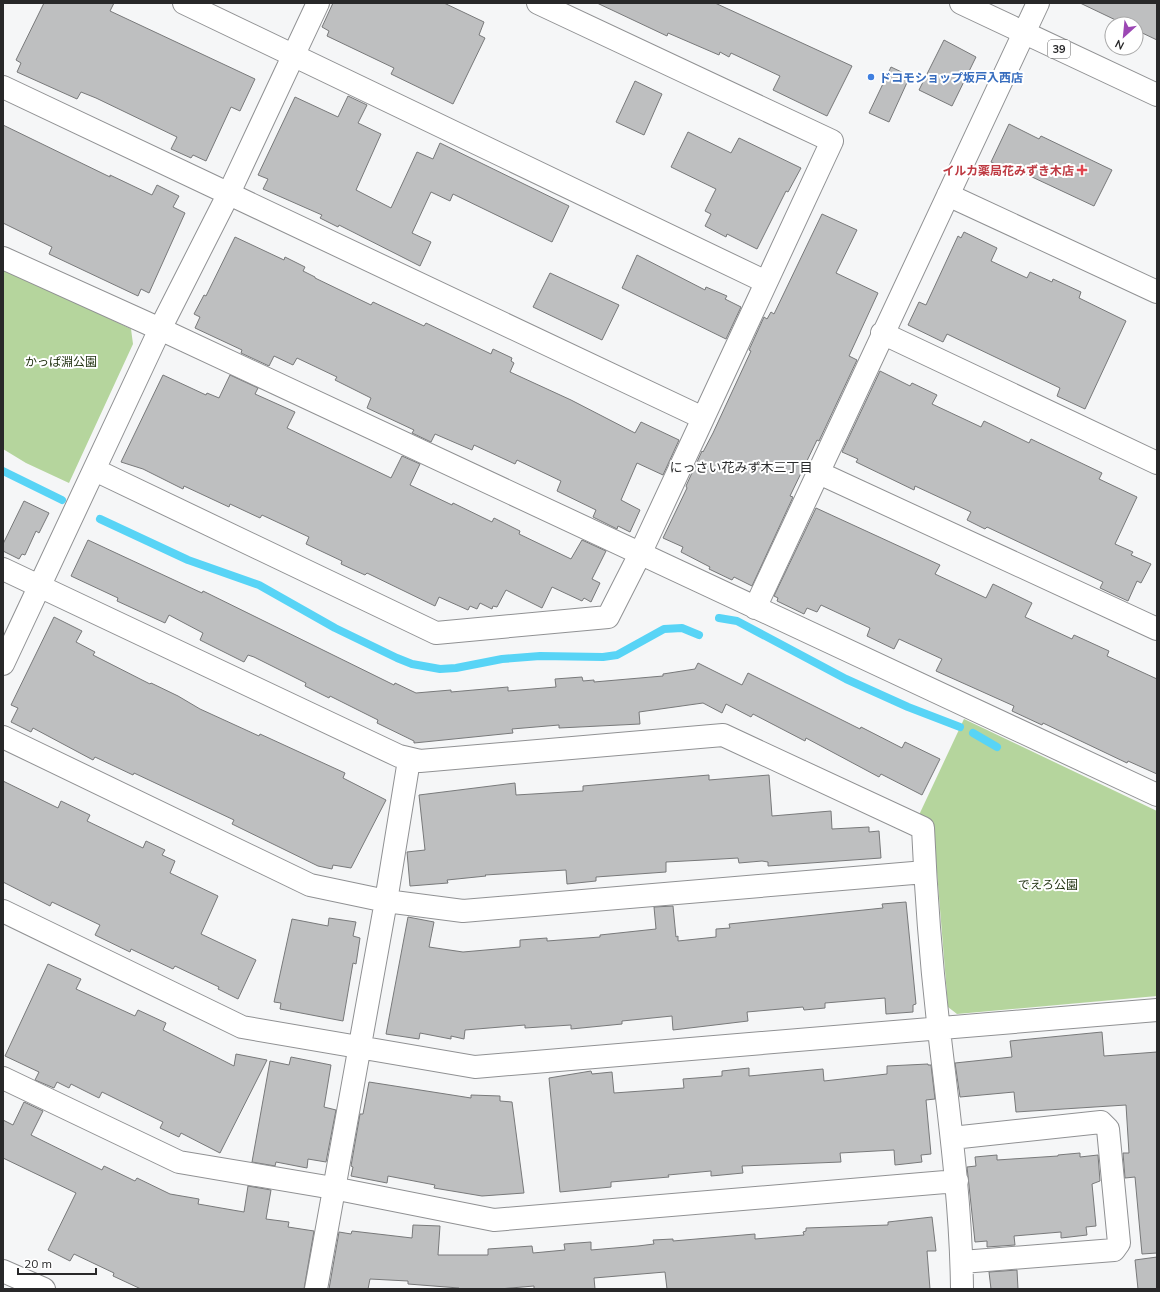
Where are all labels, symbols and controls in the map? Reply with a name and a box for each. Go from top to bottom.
north arrow [1104,16,1144,56]
text: N [1113,37,1126,53]
road number: 39 [1048,40,1070,58]
place label: ドコモショップ坂戸入西店 [879,70,1023,85]
marker: ドコモショップ坂戸入西店 [866,72,876,82]
place label: イルカ薬局花みずき木店 [942,163,1074,178]
marker: イルカ薬局花みずき木店 [1077,165,1087,175]
park label: かっぱ淵公園 [25,354,97,369]
district label: にっさい花みず木三丁目 [669,459,813,475]
park label: でえろ公園 [1018,877,1078,892]
scale bar [18,1250,96,1276]
text: 20 m [24,1256,52,1271]

